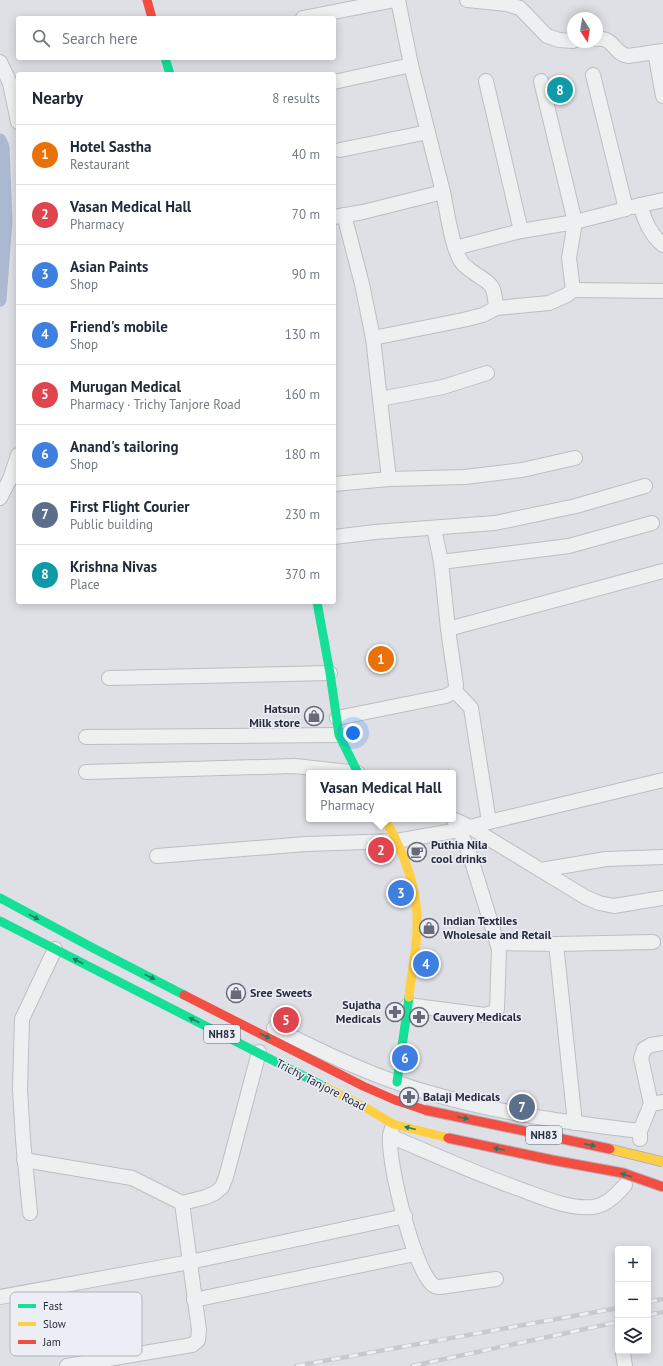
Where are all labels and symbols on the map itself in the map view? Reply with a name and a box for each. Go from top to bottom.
north arrow [567,12,603,48]
pin: 8 [547,75,573,105]
pin: 1 [368,644,394,674]
place label: Hatsun Milk store [249,701,300,730]
shop icon: Hatsun Milk store [303,705,325,727]
your location [343,723,363,743]
pin: 2 [368,835,394,865]
place label: Puthia Nila cool drinks [431,837,488,866]
cafe icon: Puthia Nila cool drinks [406,841,428,863]
pin: 3 [388,878,414,908]
one-way arrow [29,913,40,920]
place label: Indian Textiles Wholesale and Retail [443,913,552,942]
shop icon: Indian Textiles Wholesale and Retail [418,917,440,939]
pin: 4 [413,949,439,979]
one-way arrow [72,958,84,964]
one-way arrow [144,974,155,980]
shop icon: Sree Sweets [225,982,247,1004]
place label: Sree Sweets [250,985,312,1000]
place label: Sujatha Medicals [336,997,381,1026]
pharmacy icon: Sujatha Medicals [384,1001,406,1023]
pin: 5 [273,1005,299,1035]
pharmacy icon: Cauvery Medicals [408,1006,430,1028]
place label: Cauvery Medicals [433,1009,521,1024]
one-way arrow [188,1017,200,1023]
road number: NH83 [204,1025,240,1043]
one-way arrow [260,1033,271,1039]
pin: 6 [392,1043,418,1073]
street label: Trichy Tanjore Road [274,1055,369,1114]
pharmacy icon: Balaji Medicals [398,1086,420,1108]
place label: Balaji Medicals [423,1089,500,1104]
pin: 7 [509,1092,535,1122]
one-way arrow [457,1115,469,1121]
one-way arrow [404,1125,416,1131]
road number: NH83 [526,1126,562,1144]
one-way arrow [584,1143,596,1149]
one-way arrow [493,1145,505,1151]
one-way arrow [620,1172,632,1178]
legend [10,1292,142,1356]
text: Fast [43,1299,63,1313]
text: Slow [43,1317,66,1331]
text: Jam [42,1335,61,1349]

